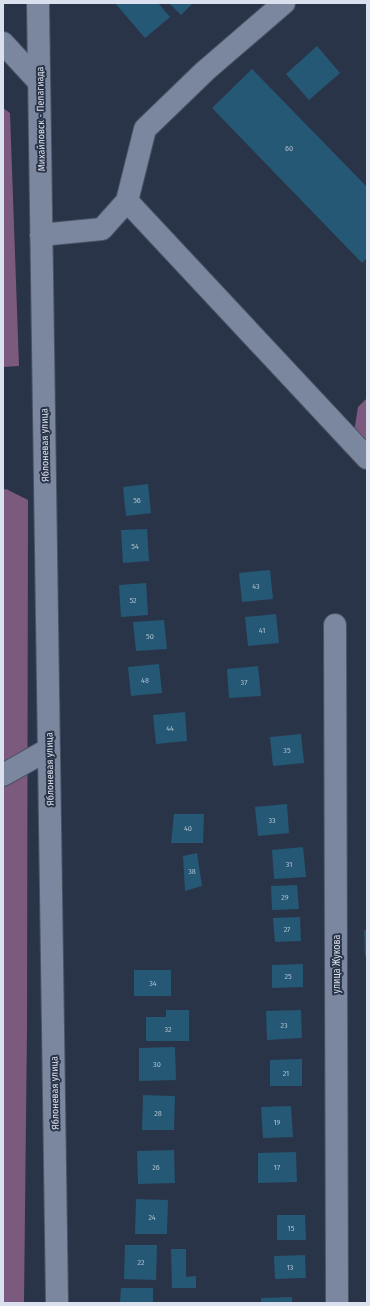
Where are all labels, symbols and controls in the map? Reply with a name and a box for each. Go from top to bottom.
street label: Михайловск - Пелагиада [34,66,48,171]
house number: 60 [285,144,293,153]
street label: Яблоневая улица [38,408,52,482]
house number: 56 [133,496,141,505]
house number: 54 [131,542,139,551]
house number: 43 [252,582,260,591]
house number: 52 [129,596,137,605]
house number: 41 [259,626,265,635]
house number: 50 [146,632,154,641]
house number: 48 [141,676,149,685]
house number: 37 [241,678,248,687]
house number: 44 [166,724,174,733]
street label: Яблоневая улица [43,732,57,806]
house number: 35 [283,746,291,755]
house number: 33 [268,816,276,825]
house number: 40 [184,824,192,833]
house number: 31 [286,860,292,869]
house number: 38 [188,867,196,876]
house number: 29 [281,893,289,902]
house number: 27 [284,925,291,934]
street label: улица Жукова [331,934,343,993]
house number: 25 [284,972,292,981]
house number: 34 [149,979,157,988]
house number: 23 [280,1021,288,1030]
house number: 32 [164,1025,172,1034]
street label: Яблоневая улица [48,1056,62,1130]
house number: 30 [153,1060,161,1069]
house number: 21 [283,1069,289,1078]
house number: 28 [154,1109,162,1118]
house number: 19 [273,1118,281,1127]
house number: 26 [152,1163,160,1172]
house number: 17 [274,1163,281,1172]
house number: 24 [148,1213,156,1222]
house number: 15 [288,1224,295,1233]
house number: 22 [137,1258,145,1267]
house number: 13 [287,1263,294,1272]

